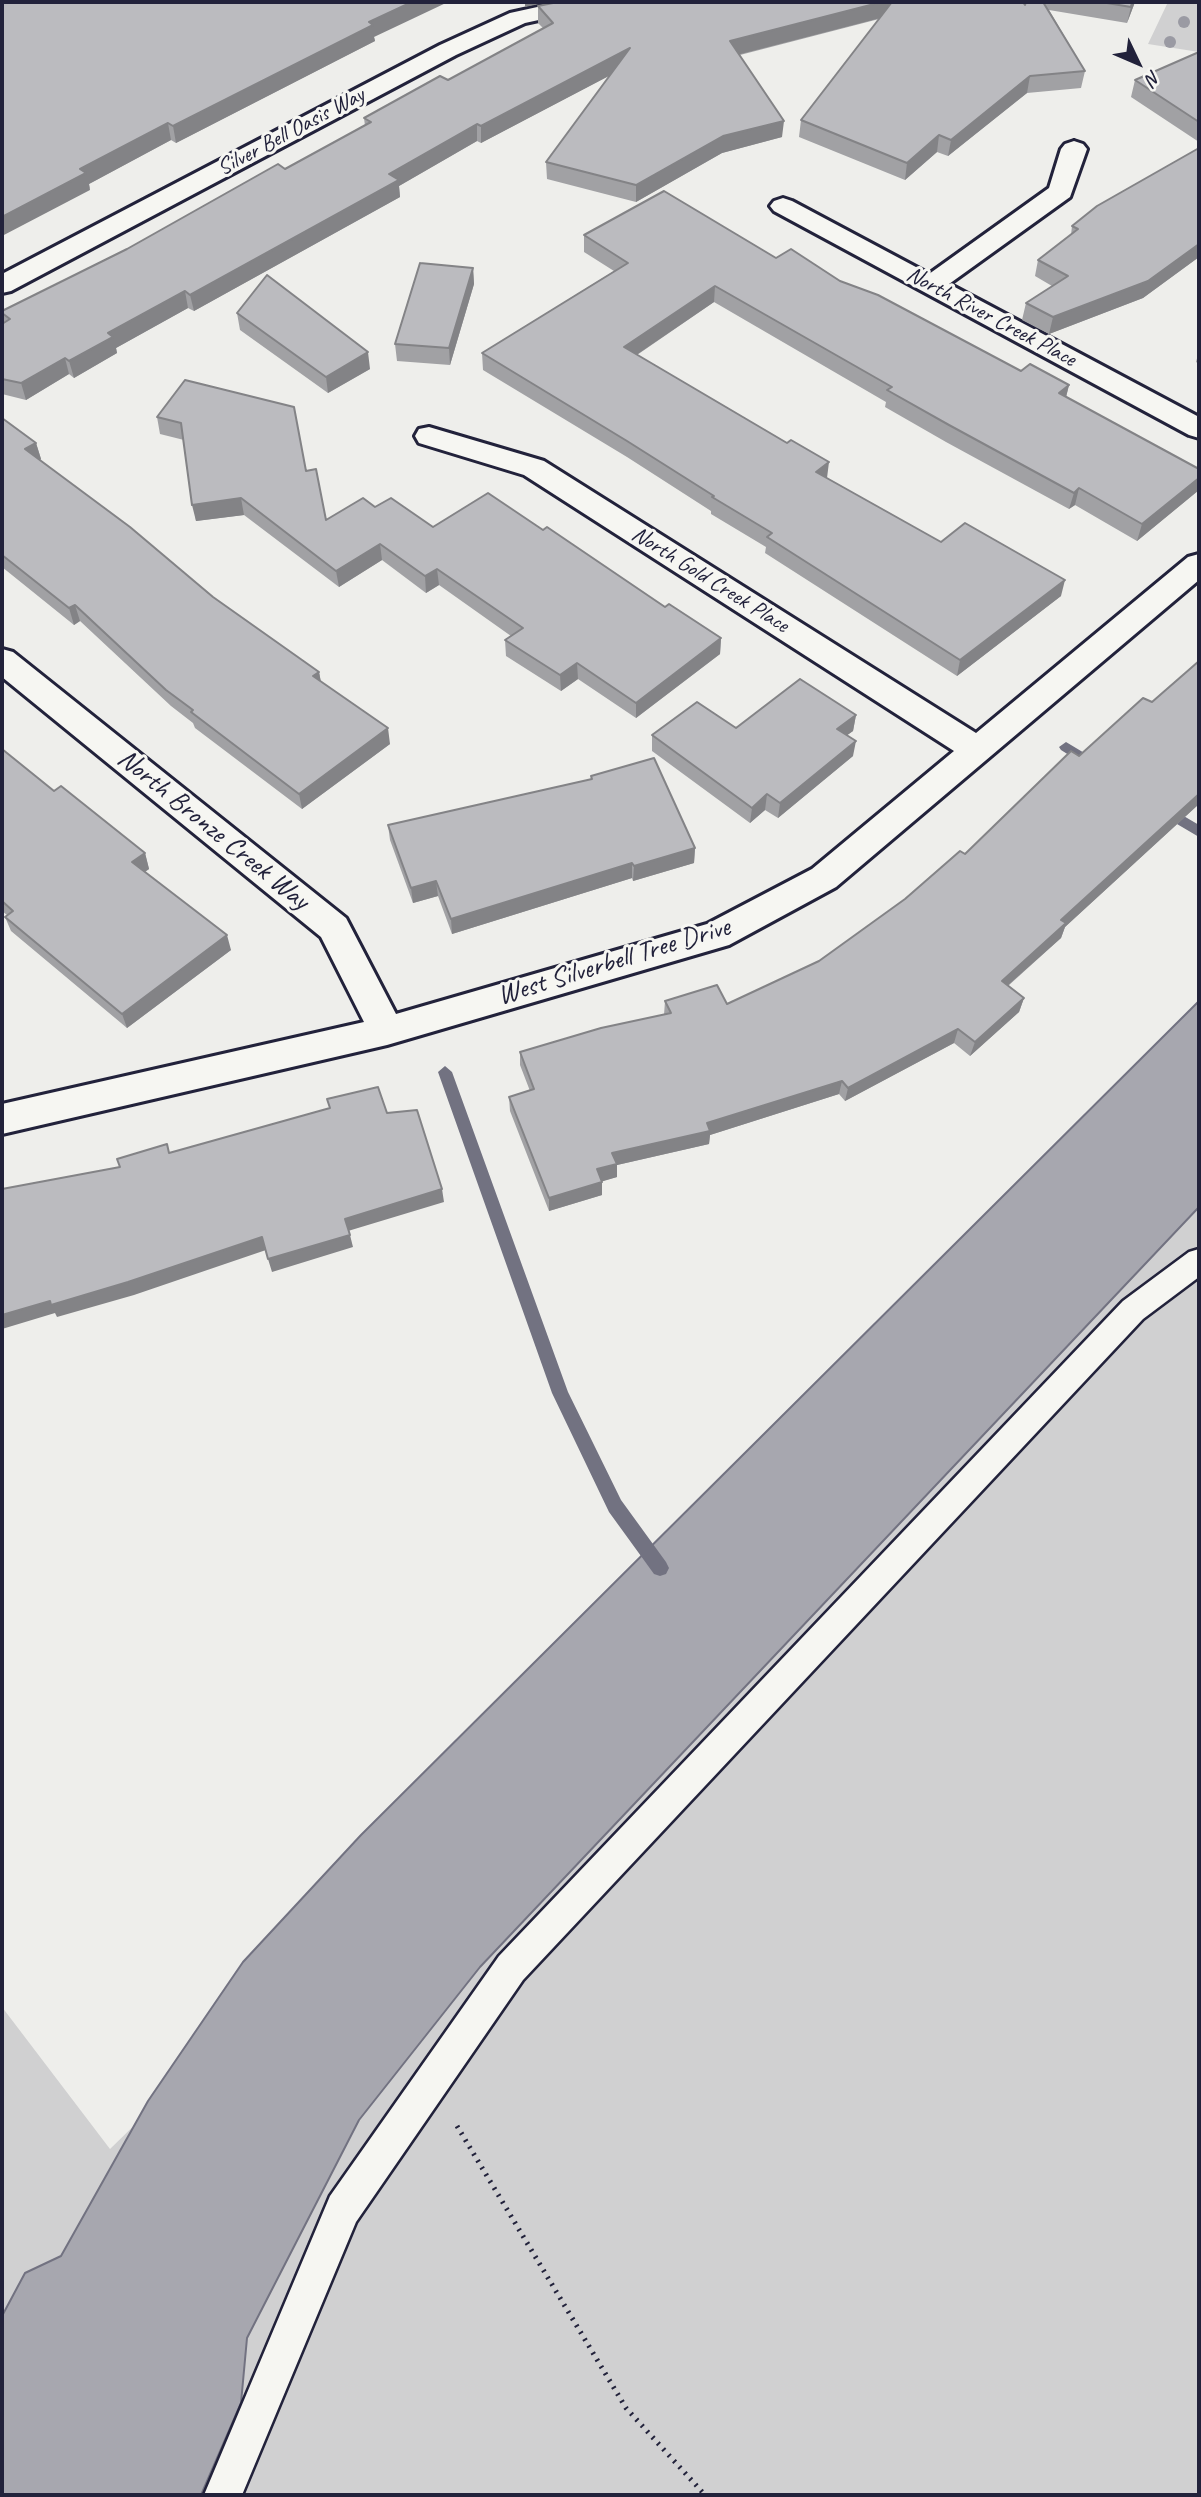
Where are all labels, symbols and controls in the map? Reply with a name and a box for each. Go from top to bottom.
north arrow [1103,28,1173,98]
text: N [1140,65,1166,90]
street label: Silver Bell Oasis Way [213,82,369,182]
street label: North River Creek Place [902,261,1080,373]
street label: North Gold Creek Place [626,521,794,639]
street label: North Bronze Creek Way [110,742,316,918]
street label: West Silverbell Tree Drive [494,911,734,1013]

